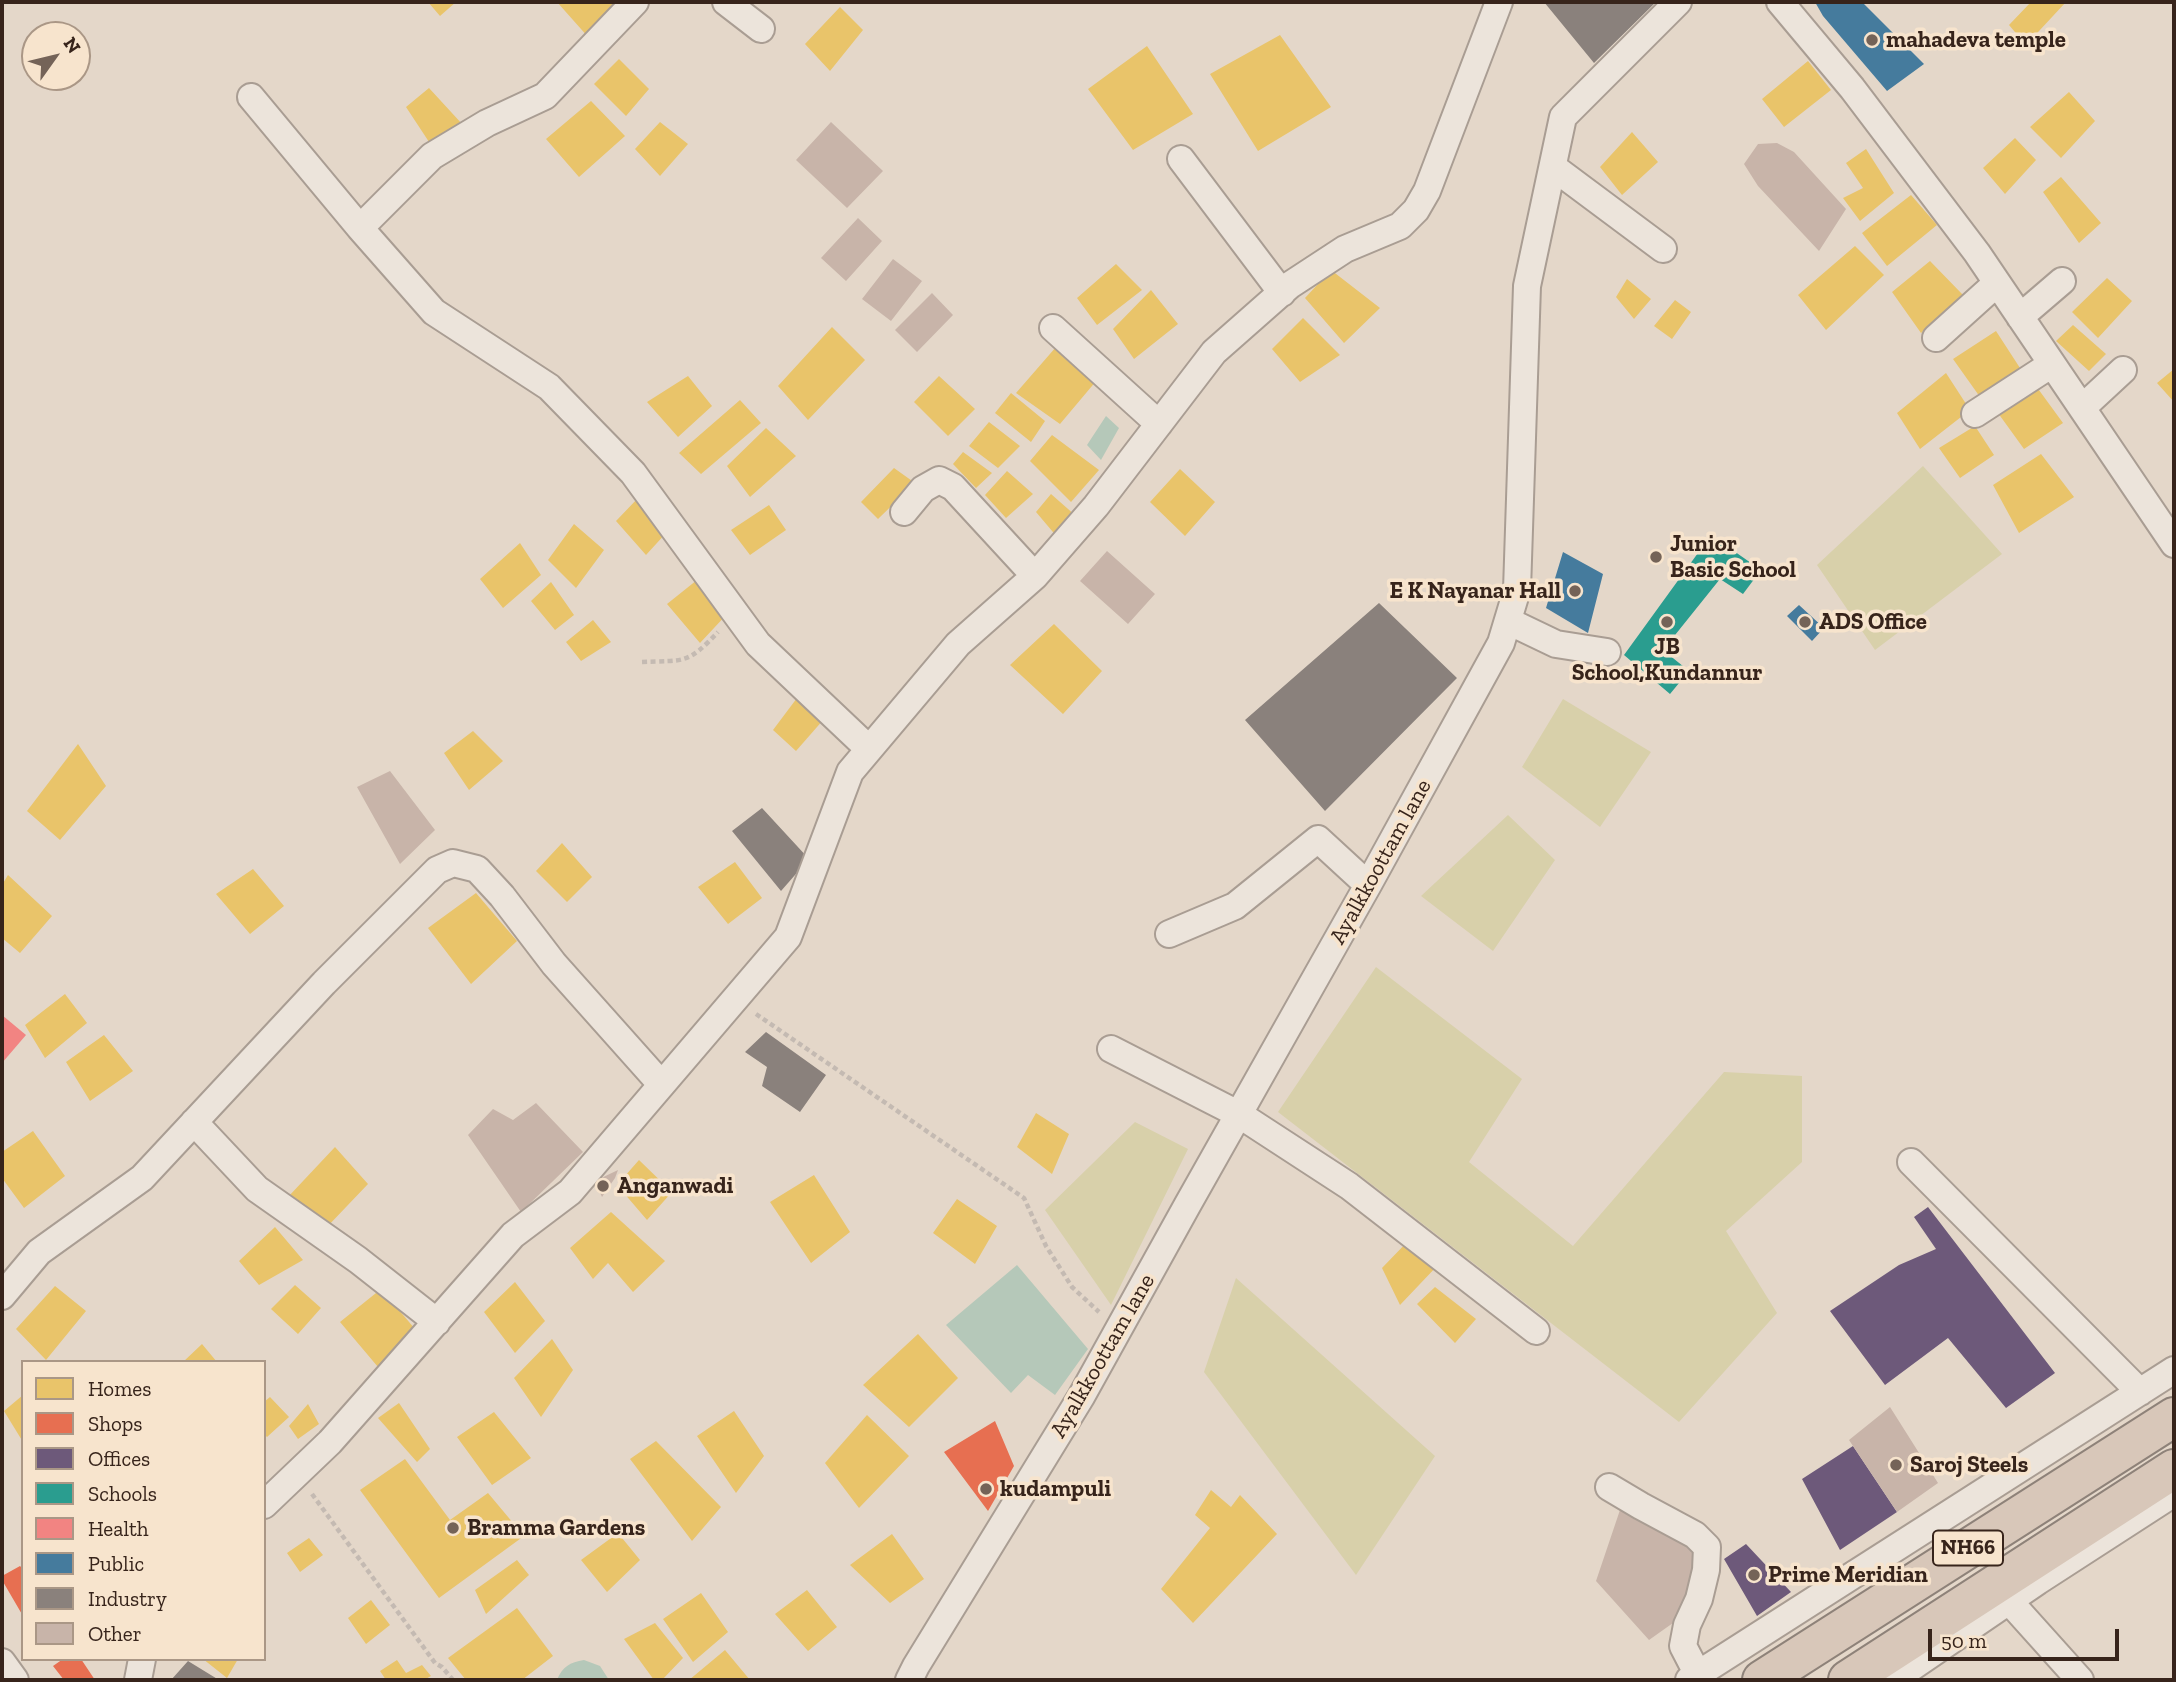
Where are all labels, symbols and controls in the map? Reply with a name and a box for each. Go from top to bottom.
north arrow [21,21,91,91]
place label: mahadeva temple [1886,26,2066,54]
marker: mahadeva temple [1864,32,1880,48]
text: N [59,33,86,58]
place label: Junior Basic School [1670,530,1796,584]
marker: Junior Basic School [1648,549,1664,565]
place label: E K Nayanar Hall [1390,577,1561,605]
marker: E K Nayanar Hall [1567,583,1583,599]
place label: ADS Office [1819,608,1927,636]
marker: JB School,Kundannur [1659,614,1675,630]
marker: ADS Office [1797,614,1813,630]
place label: JB School,Kundannur [1572,633,1762,687]
street label: Ayalkkoottam lane [1324,775,1438,949]
place label: Anganwadi [617,1172,733,1200]
marker: Anganwadi [595,1178,611,1194]
street label: Ayalkkoottam lane [1045,1269,1161,1443]
legend [21,1360,266,1661]
text: Homes [88,1376,151,1401]
text: Shops [88,1411,142,1436]
text: Offices [88,1446,150,1471]
place label: Saroj Steels [1910,1451,2028,1479]
marker: Saroj Steels [1888,1457,1904,1473]
place label: kudampuli [1000,1475,1111,1503]
text: Schools [88,1481,157,1506]
marker: kudampuli [978,1481,994,1497]
place label: Bramma Gardens [467,1514,645,1542]
text: Health [88,1516,149,1541]
marker: Bramma Gardens [445,1520,461,1536]
road number: NH66 [1933,1530,2003,1566]
text: Public [88,1551,144,1576]
place label: Prime Meridian [1768,1561,1928,1589]
marker: Prime Meridian [1746,1567,1762,1583]
text: Industry [88,1586,167,1611]
scale bar [1931,1616,2122,1660]
text: Other [88,1621,142,1646]
text: 50 m [1941,1628,1987,1653]

